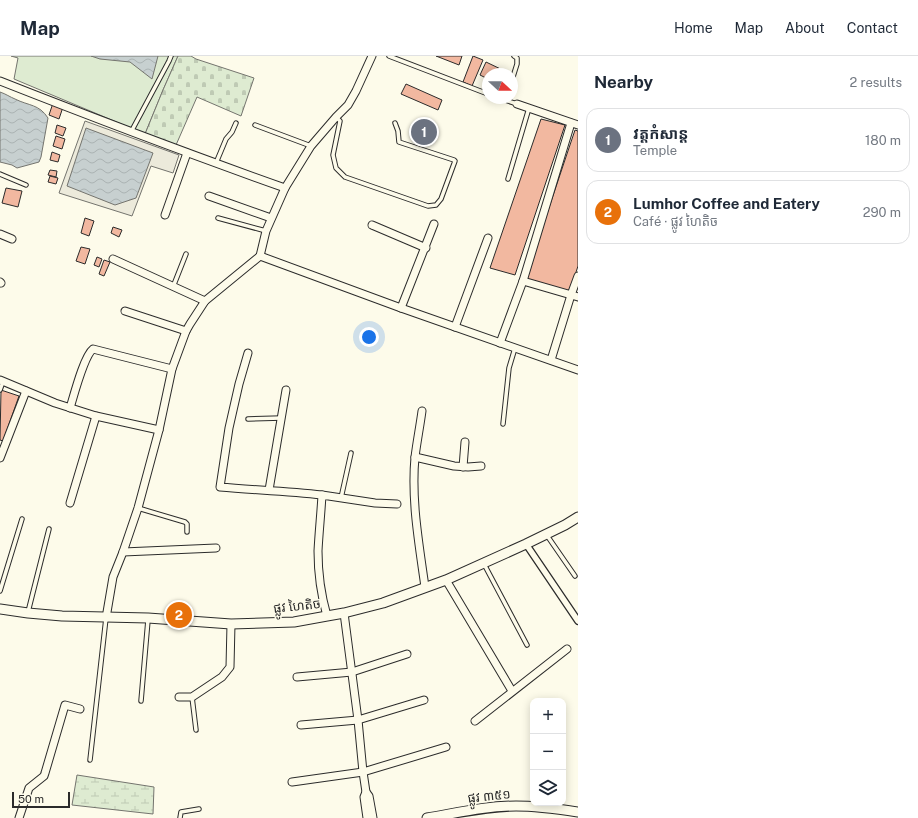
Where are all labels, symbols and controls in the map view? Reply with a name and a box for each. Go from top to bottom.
text: Map [20,17,60,39]
text: Home [674,20,713,36]
text: Map [735,20,763,36]
text: About [785,20,825,36]
text: Contact [847,20,898,36]
north arrow [482,68,518,104]
text: Nearby [594,72,653,92]
text: 2 results [850,75,902,90]
pin: 1 [411,117,437,147]
text: វត្តកំសាន្ត [633,125,688,142]
text: 1 [605,133,611,148]
text: 180 m [865,133,901,148]
text: Temple [633,143,677,158]
text: Lumhor Coffee and Eatery [633,195,820,212]
text: 2 [604,205,612,220]
text: 290 m [863,205,901,220]
text: Café · ផ្លូវ ហៃតិច [633,214,718,229]
your location [359,327,379,347]
street label: ផ្លូវ ហៃតិច [272,595,322,620]
pin: 2 [166,600,192,630]
map controls [530,698,566,806]
button: + [530,698,566,734]
button: − [530,734,566,770]
button: layers [530,770,566,806]
street label: ផ្លូវ ៣៥១ [467,786,512,810]
scale bar [12,790,70,809]
text: 50 m [18,793,44,805]

